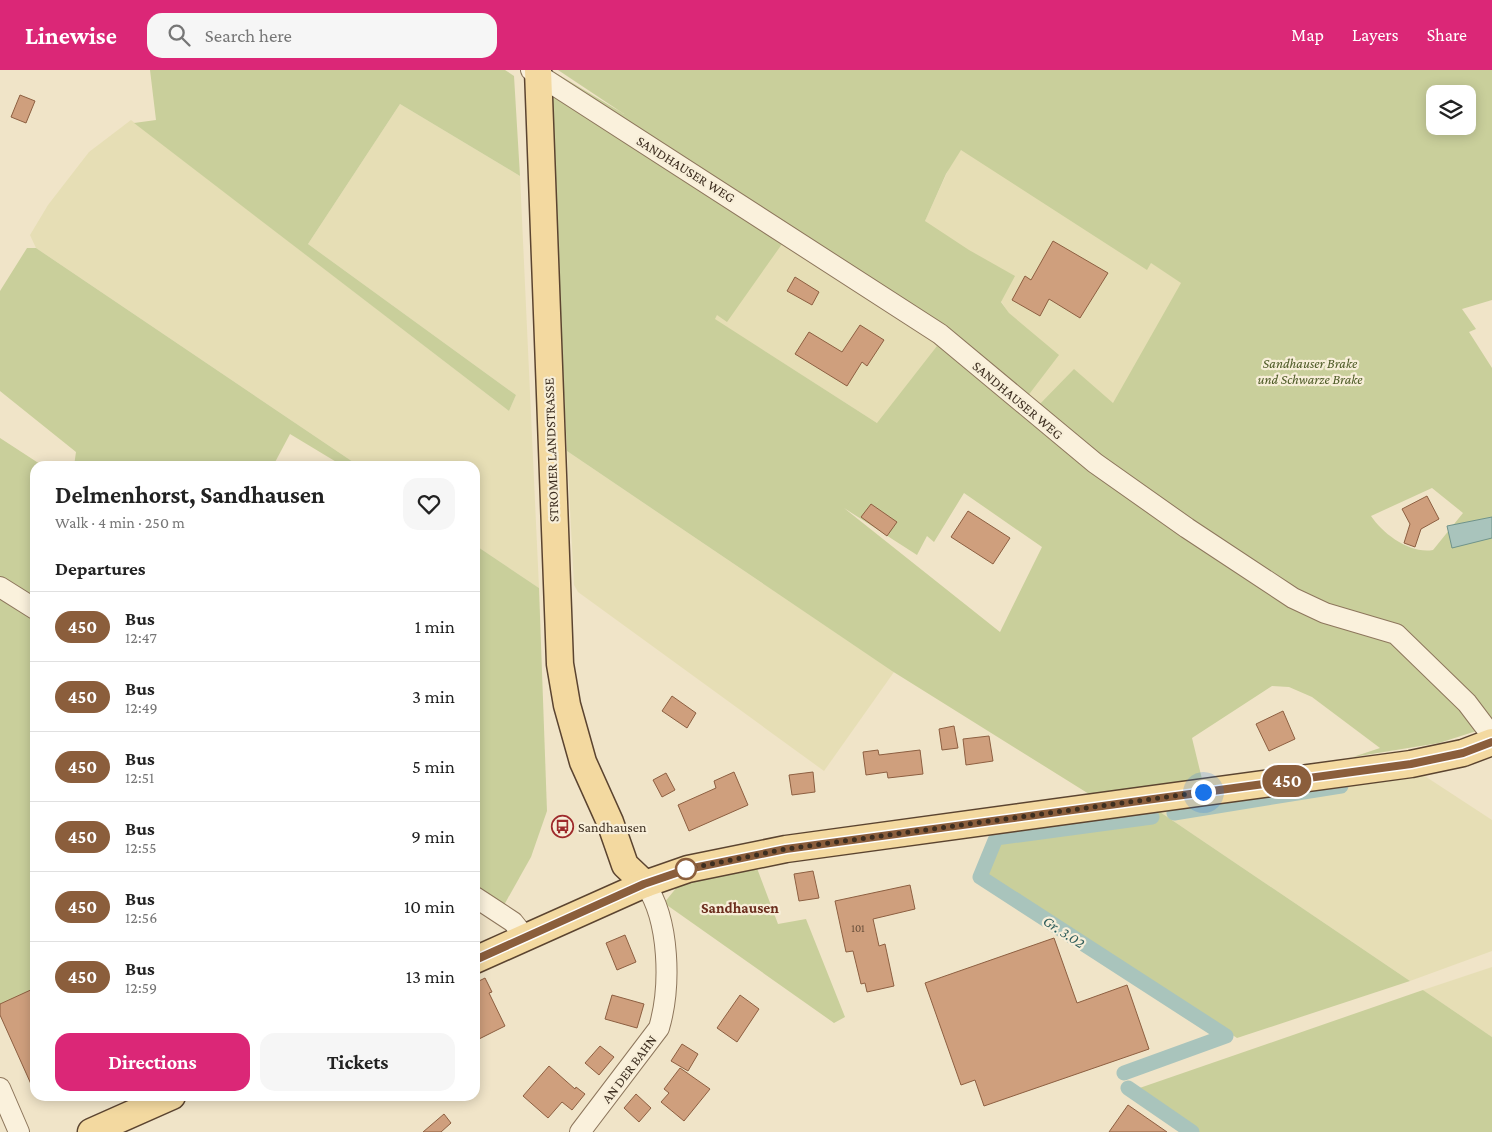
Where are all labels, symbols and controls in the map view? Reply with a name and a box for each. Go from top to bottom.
search box [147,13,497,58]
icon: search [165,21,193,49]
text: Linewise [25,22,117,49]
text: Search here [205,25,292,46]
text: Map [1291,25,1324,45]
text: Layers [1352,25,1399,45]
text: Share [1427,25,1467,45]
map controls [1426,85,1476,135]
button: layers [1426,85,1476,135]
street label: SANDHAUSER WEG [634,132,738,206]
park label: Sandhauser Brake und Schwarze Brake [1257,355,1363,387]
street label: SANDHAUSER WEG [970,358,1066,443]
street label: STROMER LANDSTRASSE [540,377,562,522]
button: heart [403,478,455,530]
text: Delmenhorst, Sandhausen [55,481,325,508]
text: Walk · 4 min · 250 m [55,514,185,531]
text: Departures [55,558,146,579]
text: Bus [125,608,155,629]
text: 1 min [415,616,455,637]
text: 450 [68,617,97,637]
text: 12:47 [125,629,157,646]
text: Bus [125,678,155,699]
text: 3 min [412,686,455,707]
text: 450 [68,687,97,707]
text: 12:49 [125,699,158,716]
text: Bus [125,748,155,769]
text: 5 min [412,756,455,777]
text: 450 [68,757,97,777]
line badge: 450 [1258,765,1316,797]
text: 12:51 [125,769,154,786]
text: 450 [1272,771,1302,791]
your location [1191,780,1216,805]
bus stop icon: Sandhausen [550,815,574,839]
text: Bus [125,818,155,839]
place label: Sandhausen [578,819,647,835]
text: 9 min [411,826,455,847]
text: 450 [68,827,97,847]
text: 12:55 [125,839,157,856]
unlabelled marker [675,858,697,880]
text: Bus [125,888,155,909]
text: 10 min [404,896,455,917]
text: 450 [68,897,97,917]
district label: Sandhausen [701,900,779,916]
text: 12:56 [125,909,157,926]
water label: Gr. 3.02 [1040,913,1088,951]
house number: 101 [851,922,865,934]
text: Bus [125,958,155,979]
text: 13 min [406,966,455,987]
text: 450 [68,967,97,987]
text: 12:59 [125,979,157,996]
street label: AN DER BAHN [598,1032,660,1106]
button: Directions [55,1033,250,1091]
button: Tickets [260,1033,455,1091]

